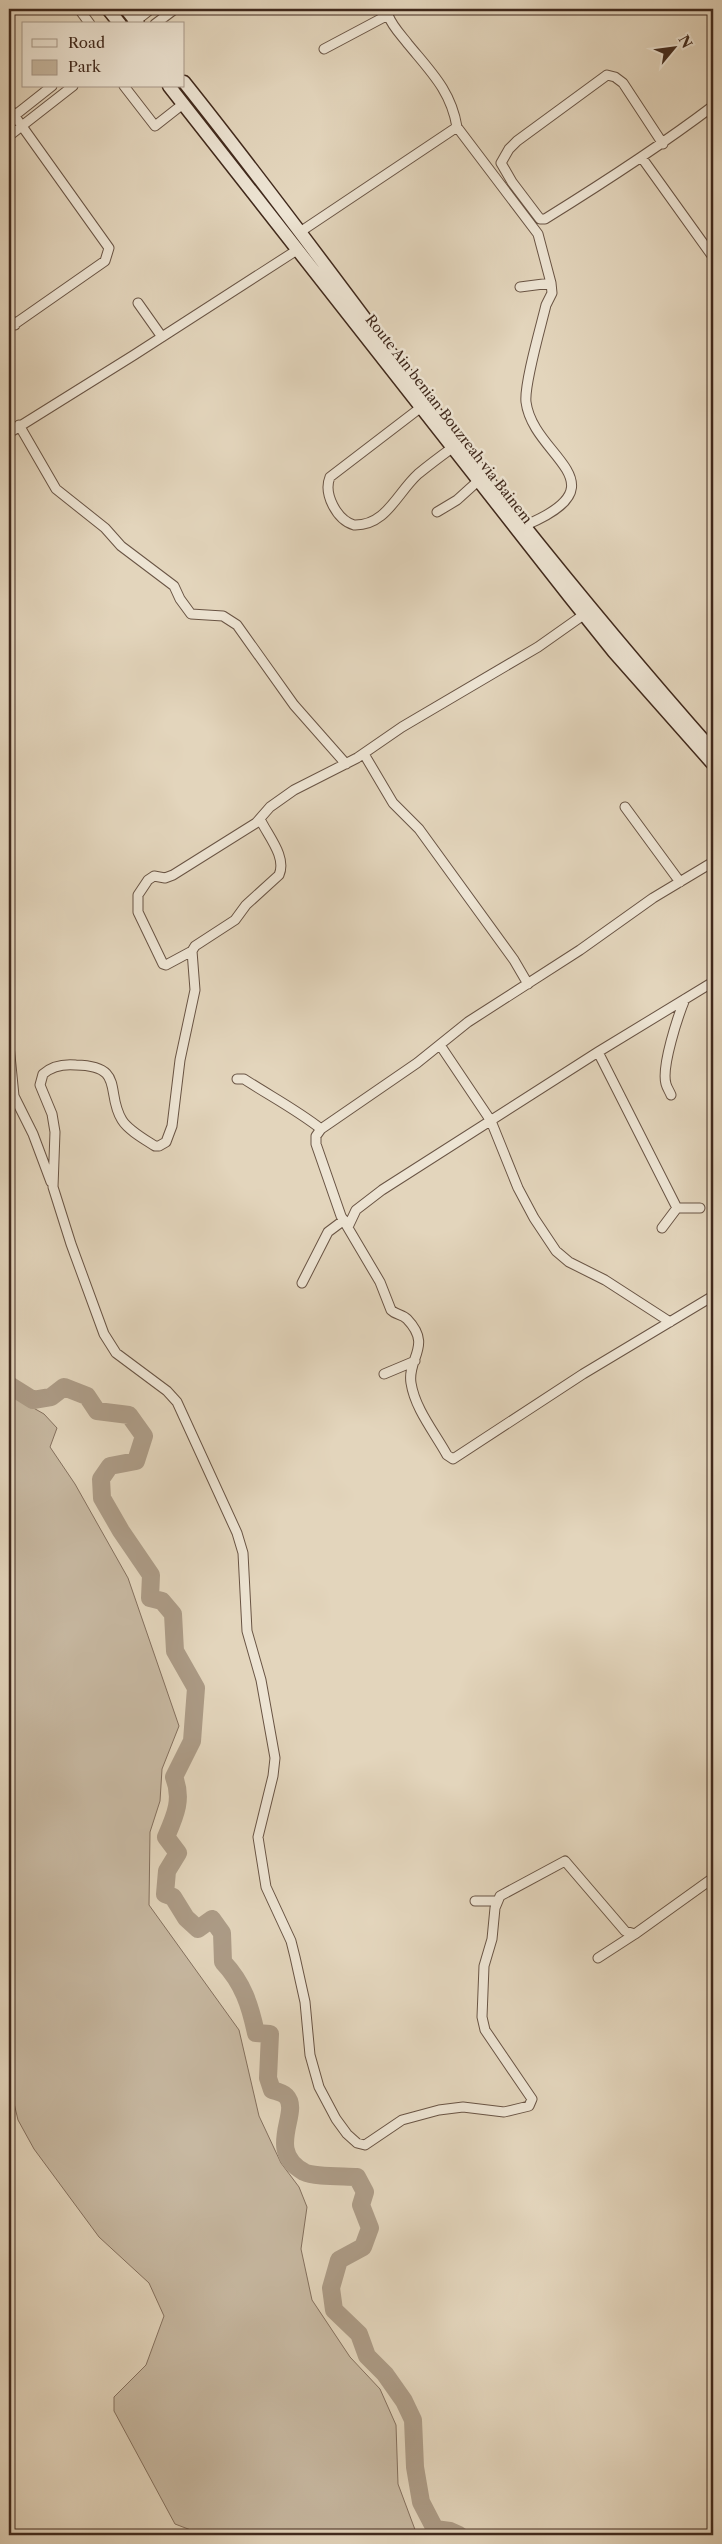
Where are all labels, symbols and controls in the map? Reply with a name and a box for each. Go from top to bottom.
legend [22,22,185,88]
north arrow [650,22,700,72]
text: N [675,32,696,51]
text: Road [68,33,105,52]
text: Park [68,57,102,76]
street label: Route Ain benian Bouzreah via Bainem [362,311,536,527]

